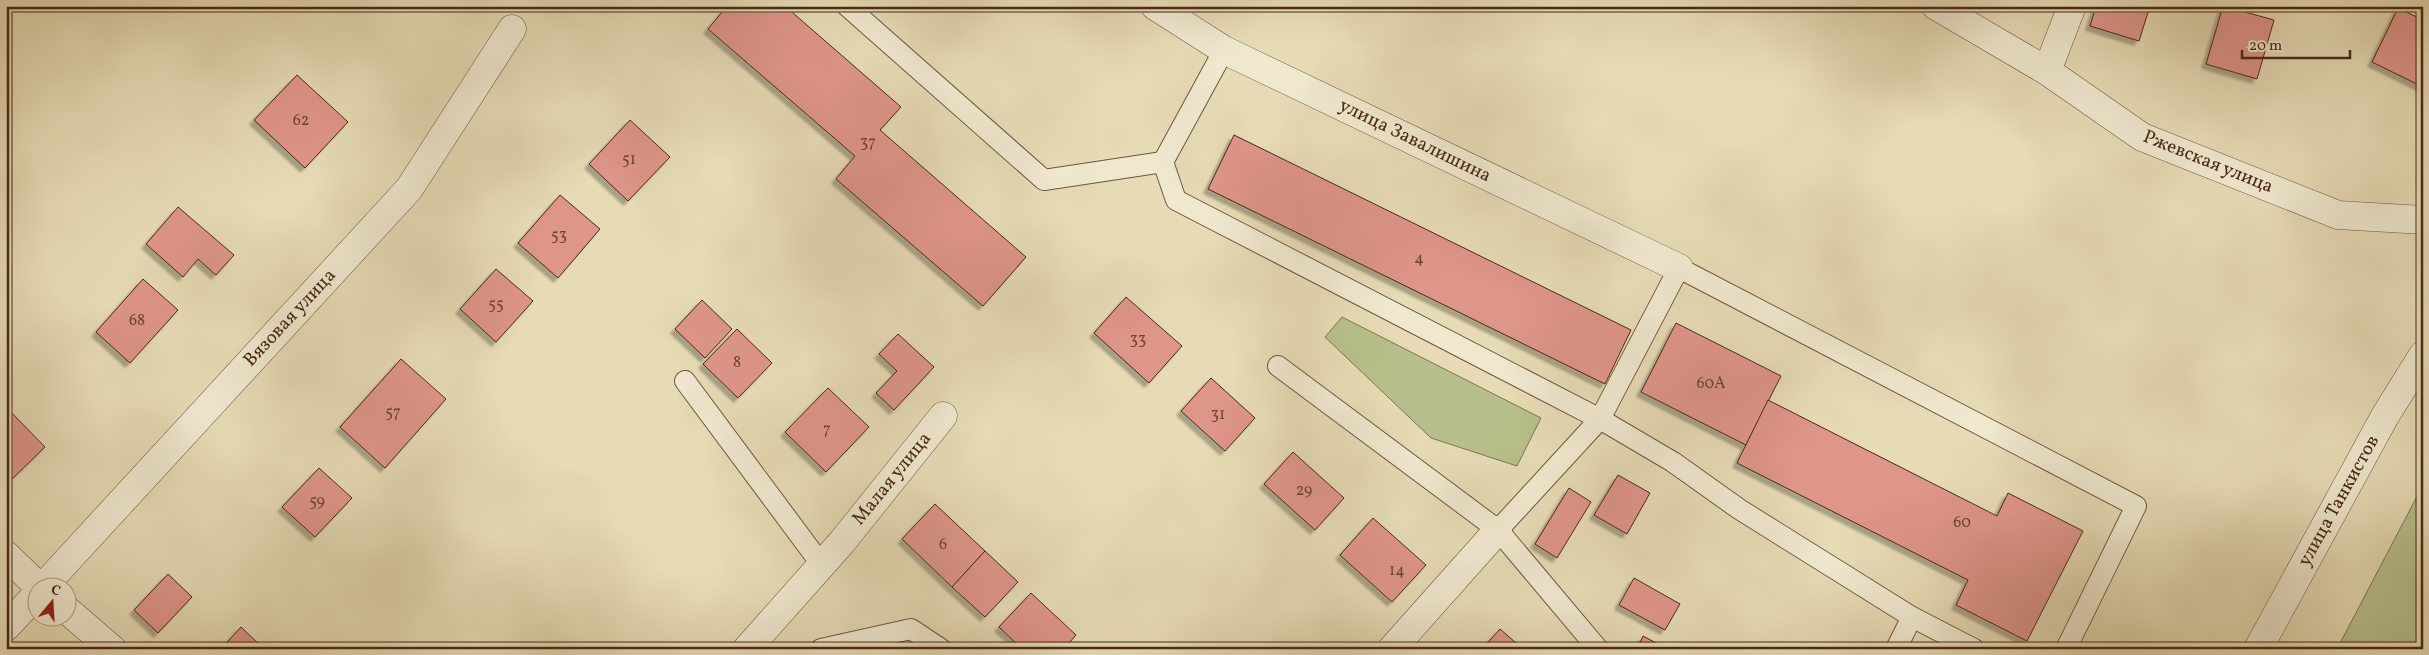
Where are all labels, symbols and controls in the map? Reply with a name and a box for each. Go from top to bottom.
scale bar [2242,28,2349,60]
text: 20 m [2249,36,2282,57]
street label: улица Завалишина [1335,93,1495,189]
house number: 62 [293,110,309,132]
street label: Ржевская улица [2139,124,2277,200]
house number: 37 [860,132,876,154]
house number: 51 [622,149,636,171]
house number: 53 [551,225,567,247]
house number: 4 [1414,248,1424,270]
street label: Вязовая улица [238,263,342,373]
house number: 55 [488,294,504,316]
house number: 68 [129,310,145,332]
house number: 33 [1130,329,1146,351]
house number: 8 [733,352,741,374]
house number: 60А [1697,373,1725,395]
house number: 57 [385,402,401,424]
house number: 31 [1211,404,1225,426]
house number: 7 [823,419,831,441]
street label: Малая улица [846,427,938,531]
street label: улица Танкистов [2292,431,2386,571]
house number: 29 [1296,480,1312,502]
house number: 59 [309,491,325,513]
house number: 60 [1953,512,1971,534]
house number: 6 [939,534,947,556]
house number: 14 [1389,560,1405,582]
north arrow [28,578,78,628]
text: С [48,581,63,601]

